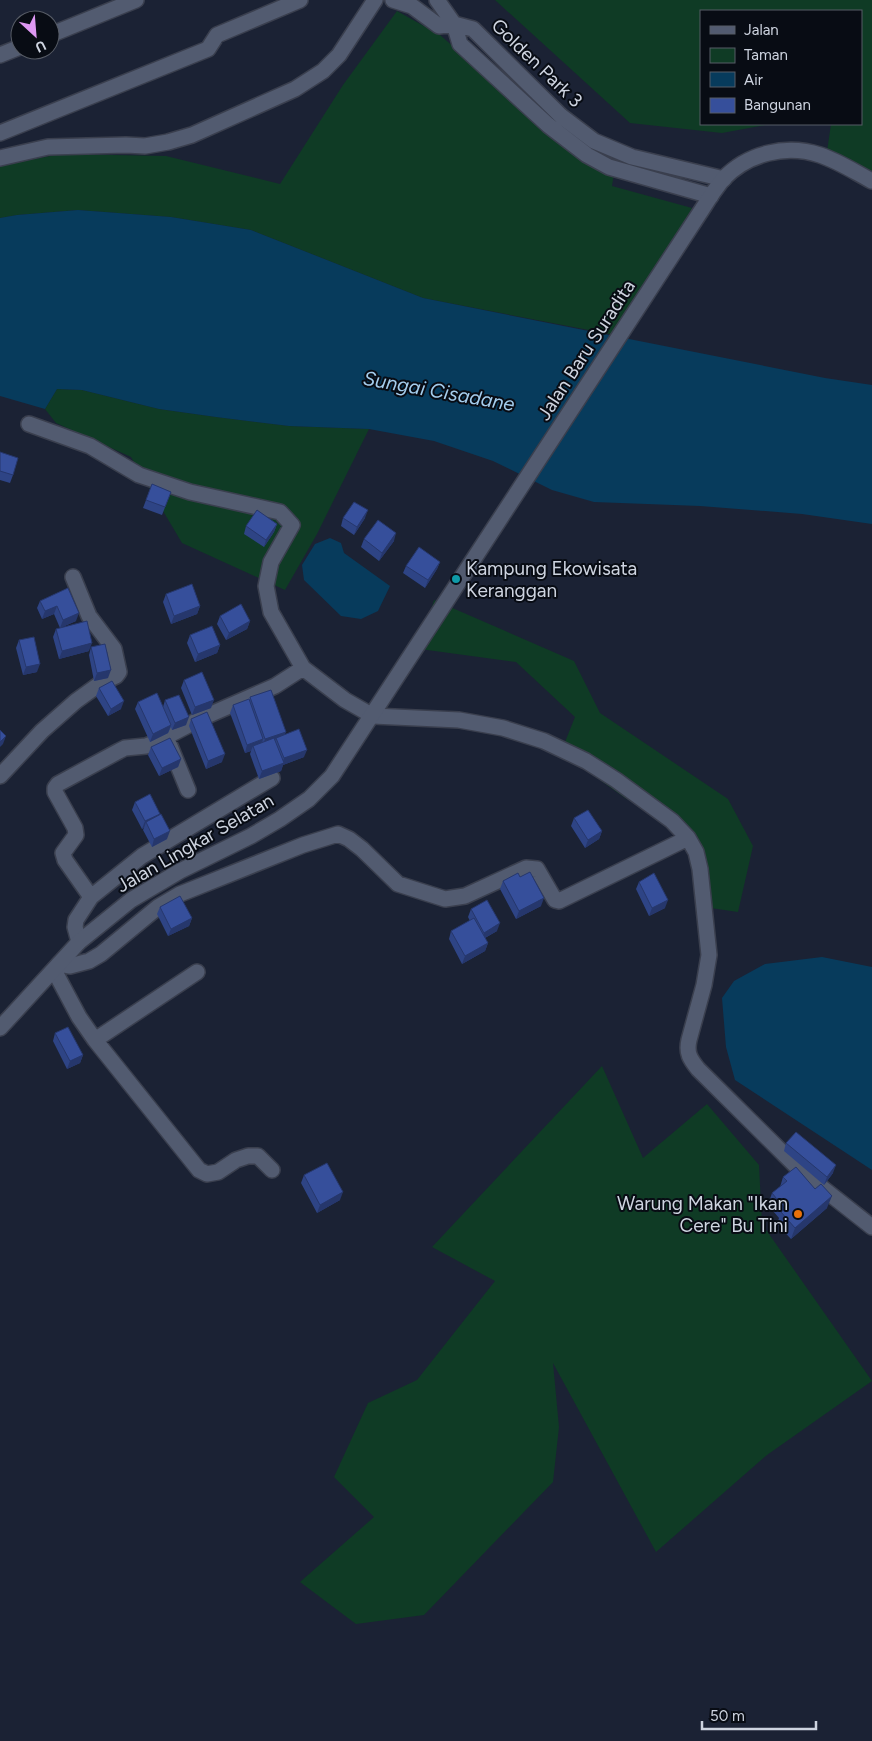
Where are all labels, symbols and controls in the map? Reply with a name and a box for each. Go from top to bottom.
north arrow [10,10,60,60]
legend [700,10,862,125]
street label: Golden Park 3 [487,14,587,112]
text: Jalan [744,21,779,39]
text: U [32,36,49,56]
text: Taman [744,46,788,64]
text: Air [744,71,763,89]
text: Bangunan [744,96,811,114]
street label: Jalan Baru Suradita [532,276,640,424]
water label: Sungai Cisadane [361,366,517,416]
place label: Kampung Ekowisata Keranggan [466,557,637,602]
marker: Kampung Ekowisata Keranggan [450,573,462,585]
street label: Jalan Lingkar Selatan [112,789,278,897]
place label: Warung Makan "Ikan Cere" Bu Tini [617,1192,788,1237]
marker: Warung Makan "Ikan Cere" Bu Tini [792,1208,804,1220]
scale bar [702,1698,816,1730]
text: 50 m [710,1707,745,1725]

